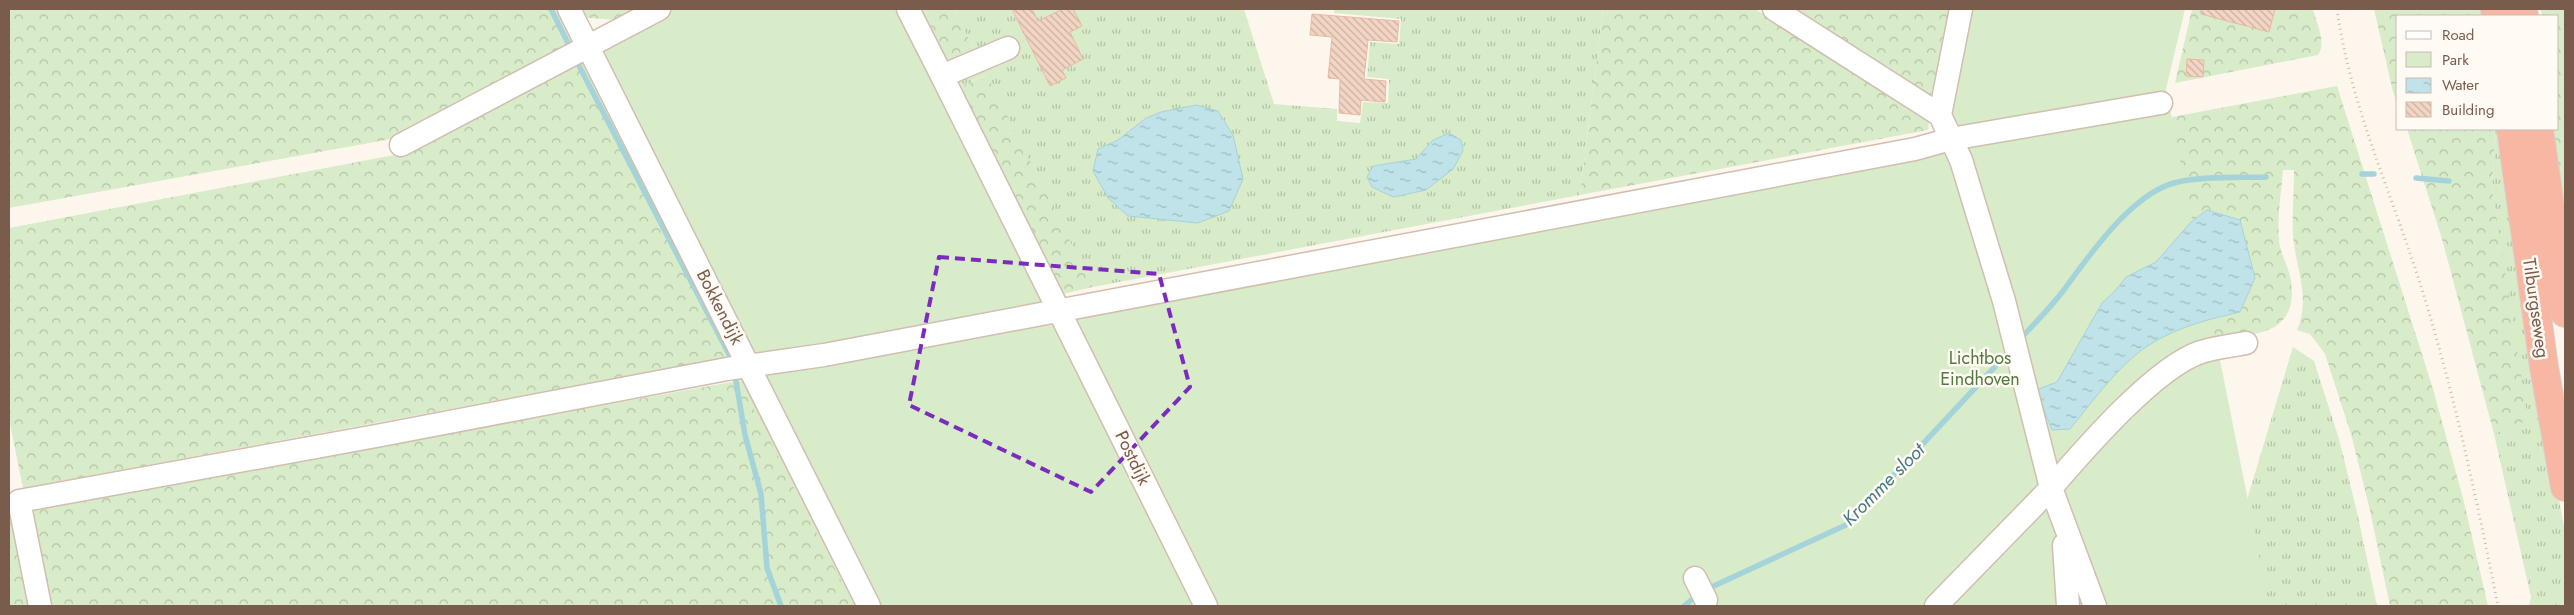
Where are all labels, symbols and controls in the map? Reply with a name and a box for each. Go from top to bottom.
legend [2396,15,2559,130]
text: Road [2442,24,2474,46]
text: Park [2442,49,2469,71]
text: Water [2442,74,2480,96]
text: Building [2442,99,2494,121]
street label: Tilburgseweg [2516,256,2556,360]
street label: Bokkendijk [690,265,750,349]
park label: Lichtbos Eindhoven [1940,345,2020,392]
street label: Postdijk [1109,426,1157,490]
water label: Kromme sloot [1836,436,1932,532]

